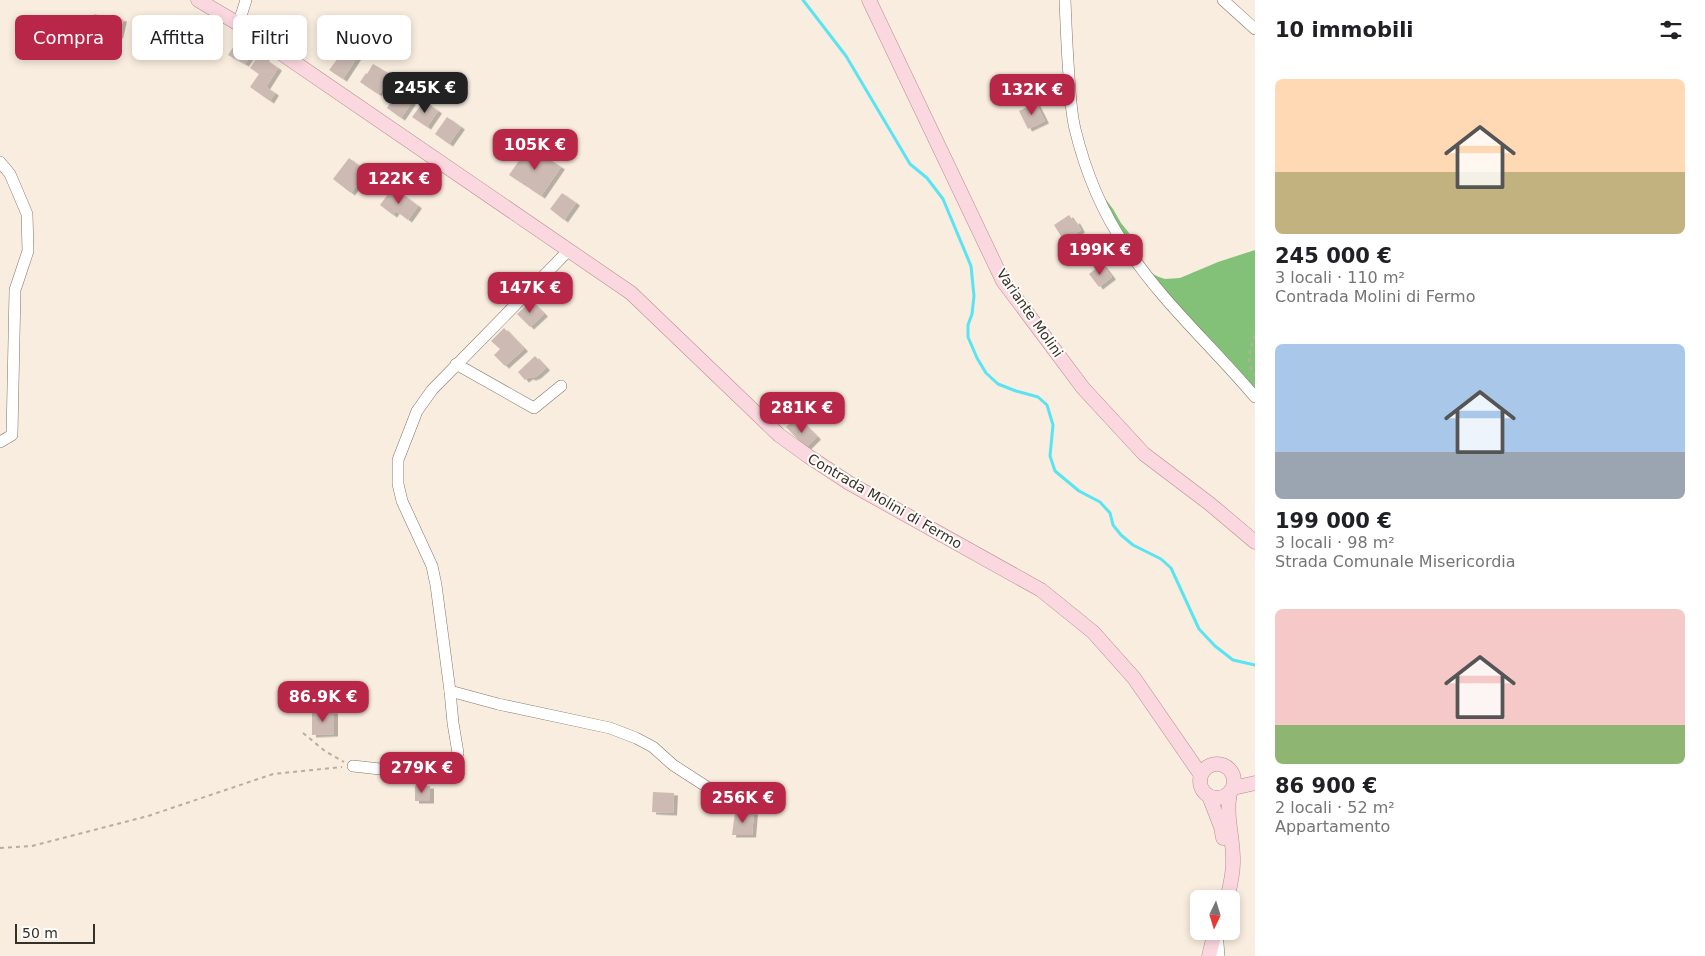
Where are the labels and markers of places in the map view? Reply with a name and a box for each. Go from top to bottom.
pin: 245K € [384,72,466,114]
pin: 132K € [991,74,1073,116]
pin: 105K € [494,128,576,171]
pin: 122K € [358,162,440,205]
pin: 199K € [1059,234,1141,276]
pin: 147K € [489,272,571,314]
pin: 281K € [761,392,843,434]
pin: 86.9K € [277,680,369,723]
pin: 279K € [381,752,463,794]
pin: 256K € [702,782,784,824]

